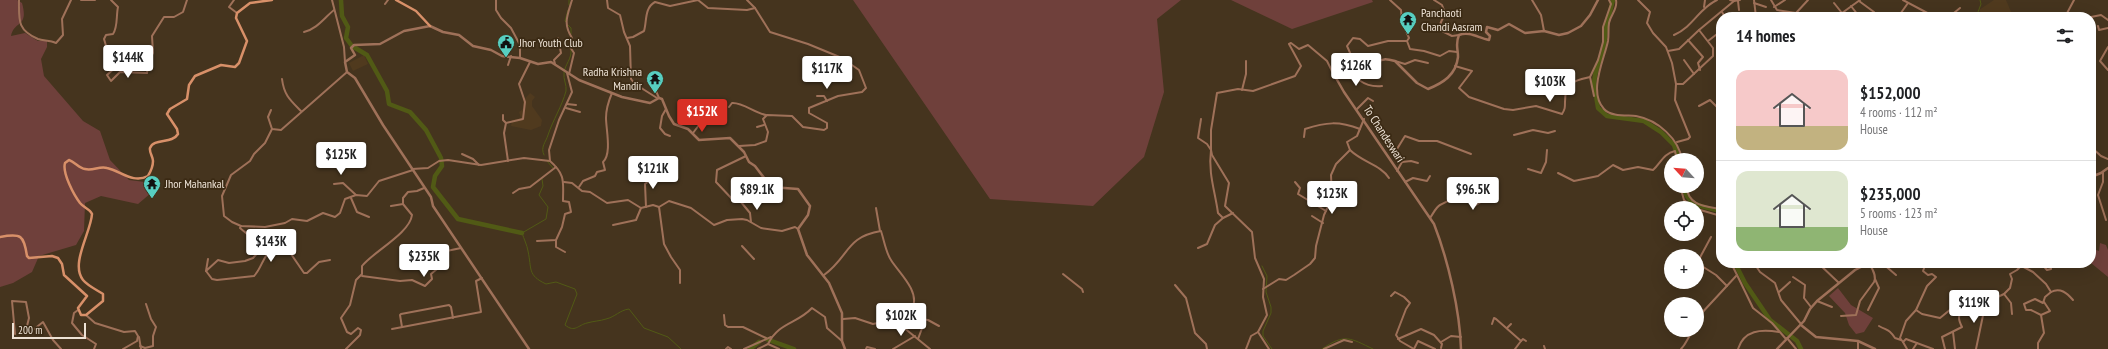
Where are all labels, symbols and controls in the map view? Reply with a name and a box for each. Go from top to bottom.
place label: Panchaoti Chandi Aasram [1421,5,1482,34]
temple icon: Panchaoti Chandi Aasram [1398,10,1418,35]
text: 14 homes [1736,25,1795,47]
icon: filters [2054,25,2076,47]
public building icon: Jhor Youth Club [496,33,516,58]
place label: Jhor Youth Club [518,35,583,50]
pin: $144K [100,45,156,79]
text: $144K [112,49,144,66]
pin: $126K [1328,53,1384,87]
pin: $117K [799,56,855,90]
text: $126K [1340,57,1372,74]
text: $117K [811,60,843,77]
place label: Radha Krishna Mandir [583,64,643,93]
temple icon: Radha Krishna Mandir [645,69,665,94]
pin: $103K [1522,69,1578,103]
text: $103K [1534,73,1566,90]
text: $152,000 [1860,82,1921,104]
icon: home [1768,86,1816,134]
pin: $152K [674,99,730,133]
text: $152K [686,103,718,120]
street label: To Chandeswari [1361,103,1408,165]
text: 4 rooms · 112 m² [1860,104,1938,121]
text: House [1860,121,1888,138]
pin: $125K [313,142,369,176]
text: $125K [325,146,357,163]
north arrow [1664,153,1704,193]
map controls [1664,153,1704,337]
pin: $121K [625,156,681,190]
text: $121K [637,160,669,177]
temple icon: Jhor Mahankal [142,174,162,199]
place label: Jhor Mahankal [164,176,224,191]
pin: $89.1K [724,177,790,211]
pin: $96.5K [1440,177,1506,211]
text: $89.1K [740,181,774,198]
pin: $123K [1304,181,1360,215]
text: $96.5K [1456,181,1490,198]
text: $235,000 [1860,183,1921,205]
text: $123K [1316,185,1348,202]
icon: home [1768,187,1816,235]
button: locate [1664,201,1704,241]
text: 5 rooms · 123 m² [1860,205,1938,222]
text: House [1860,222,1888,239]
pin: $143K [243,229,299,263]
text: $143K [255,233,287,250]
pin: $235K [396,244,452,278]
text: $235K [408,248,440,265]
button: + [1664,249,1704,289]
pin: $119K [1946,290,2002,324]
text: $119K [1958,294,1990,311]
button: − [1664,297,1704,337]
pin: $102K [873,303,929,337]
text: $102K [885,307,917,324]
scale bar [12,321,86,340]
text: 200 m [18,323,42,337]

